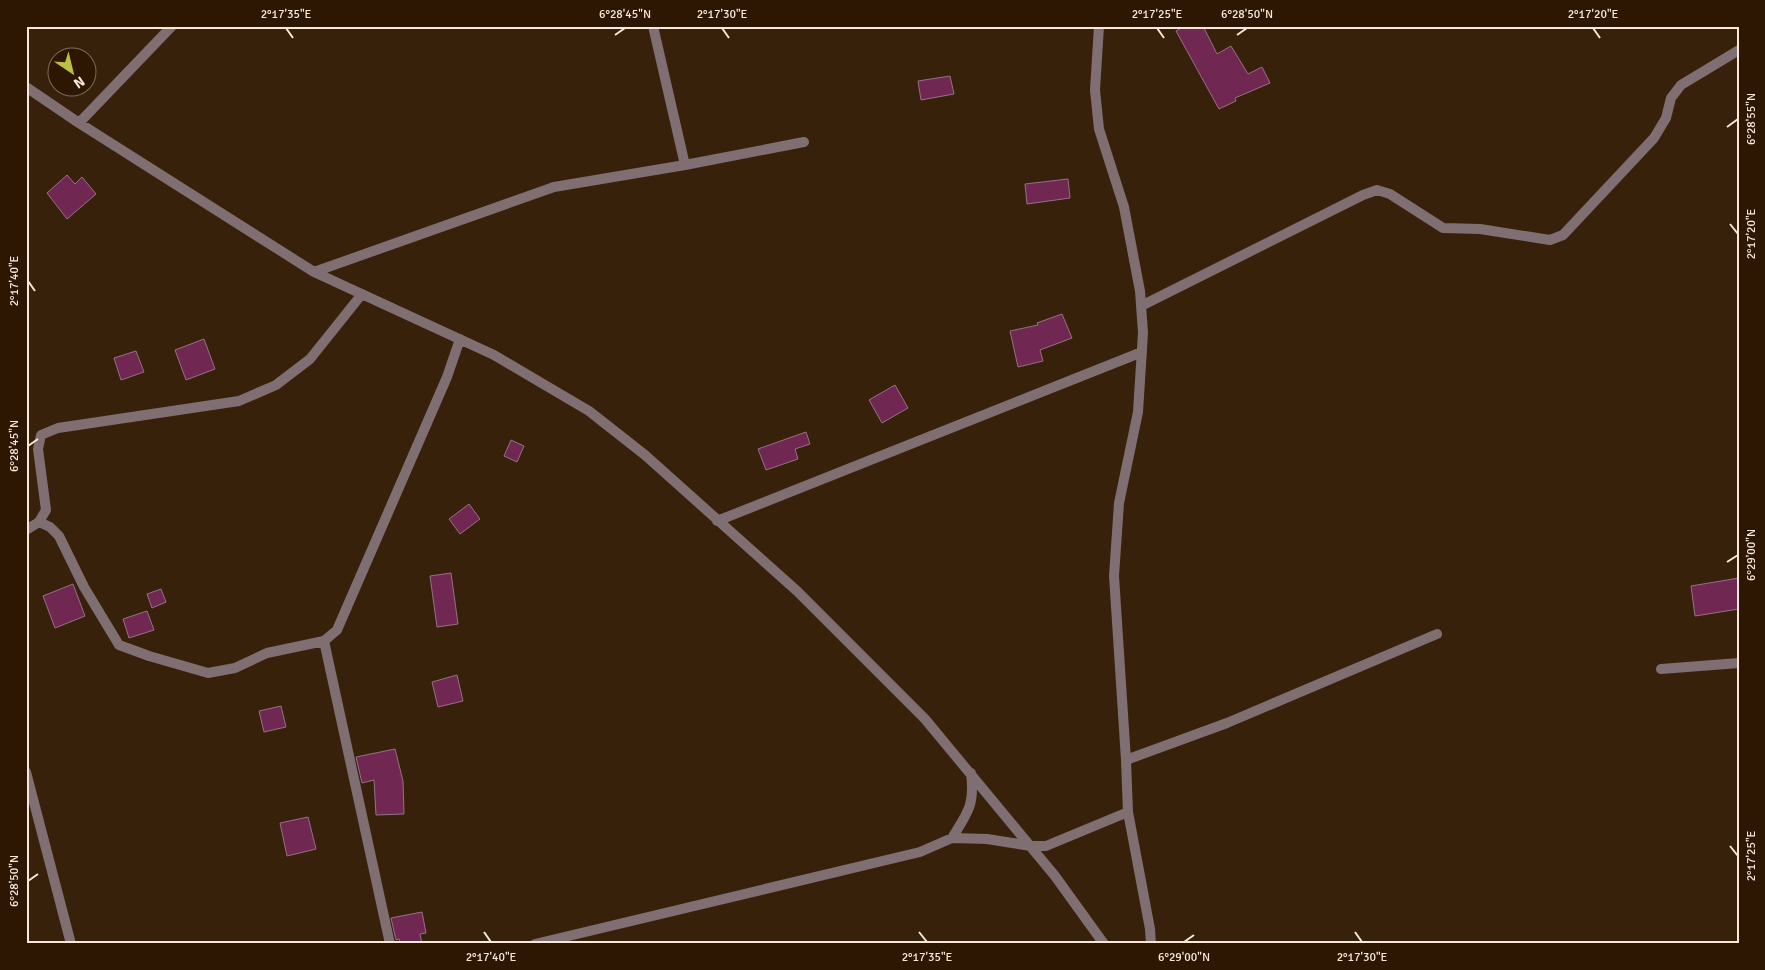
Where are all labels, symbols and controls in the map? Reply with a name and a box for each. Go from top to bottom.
text: 2°17'35"E [261,7,312,22]
text: 6°28'45"N [599,7,651,22]
text: 2°17'30"E [697,7,748,22]
text: 2°17'25"E [1132,7,1183,22]
text: 6°28'50"N [1221,7,1273,22]
text: 2°17'20"E [1568,7,1619,22]
north arrow [48,48,98,98]
text: N [70,72,88,92]
text: 6°28'55"N [1744,93,1759,145]
text: 2°17'20"E [1744,208,1759,259]
text: 2°17'40"E [7,255,22,306]
text: 6°28'45"N [7,420,22,472]
text: 6°29'00"N [1744,529,1759,581]
text: 2°17'25"E [1744,830,1759,881]
text: 6°28'50"N [7,855,22,907]
text: 2°17'40"E [466,950,517,965]
text: 2°17'35"E [902,950,953,965]
text: 6°29'00"N [1158,950,1210,965]
text: 2°17'30"E [1337,950,1388,965]

